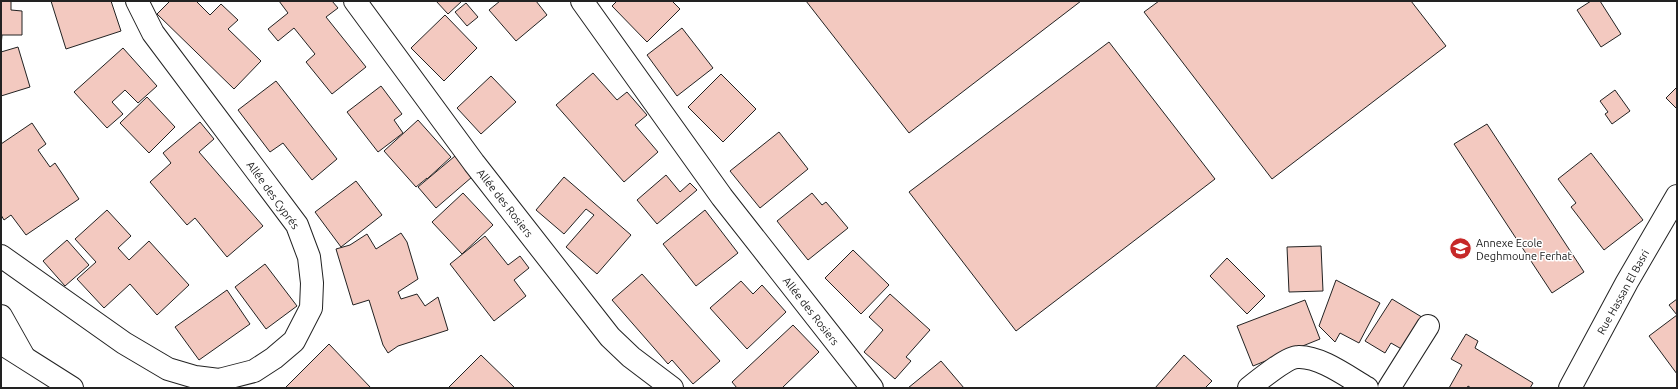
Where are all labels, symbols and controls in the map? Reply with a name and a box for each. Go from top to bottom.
street label: Allée des Cyprés [244,159,302,231]
street label: Allée des Rosiers [475,167,535,240]
school or university icon: Annexe Ecole Deghmoune Ferhat [1448,236,1474,262]
place label: Annexe Ecole Deghmoune Ferhat [1476,237,1572,262]
street label: Rue Hassan El Basri [1595,248,1651,336]
street label: Allée des Rosiers [781,275,841,348]

